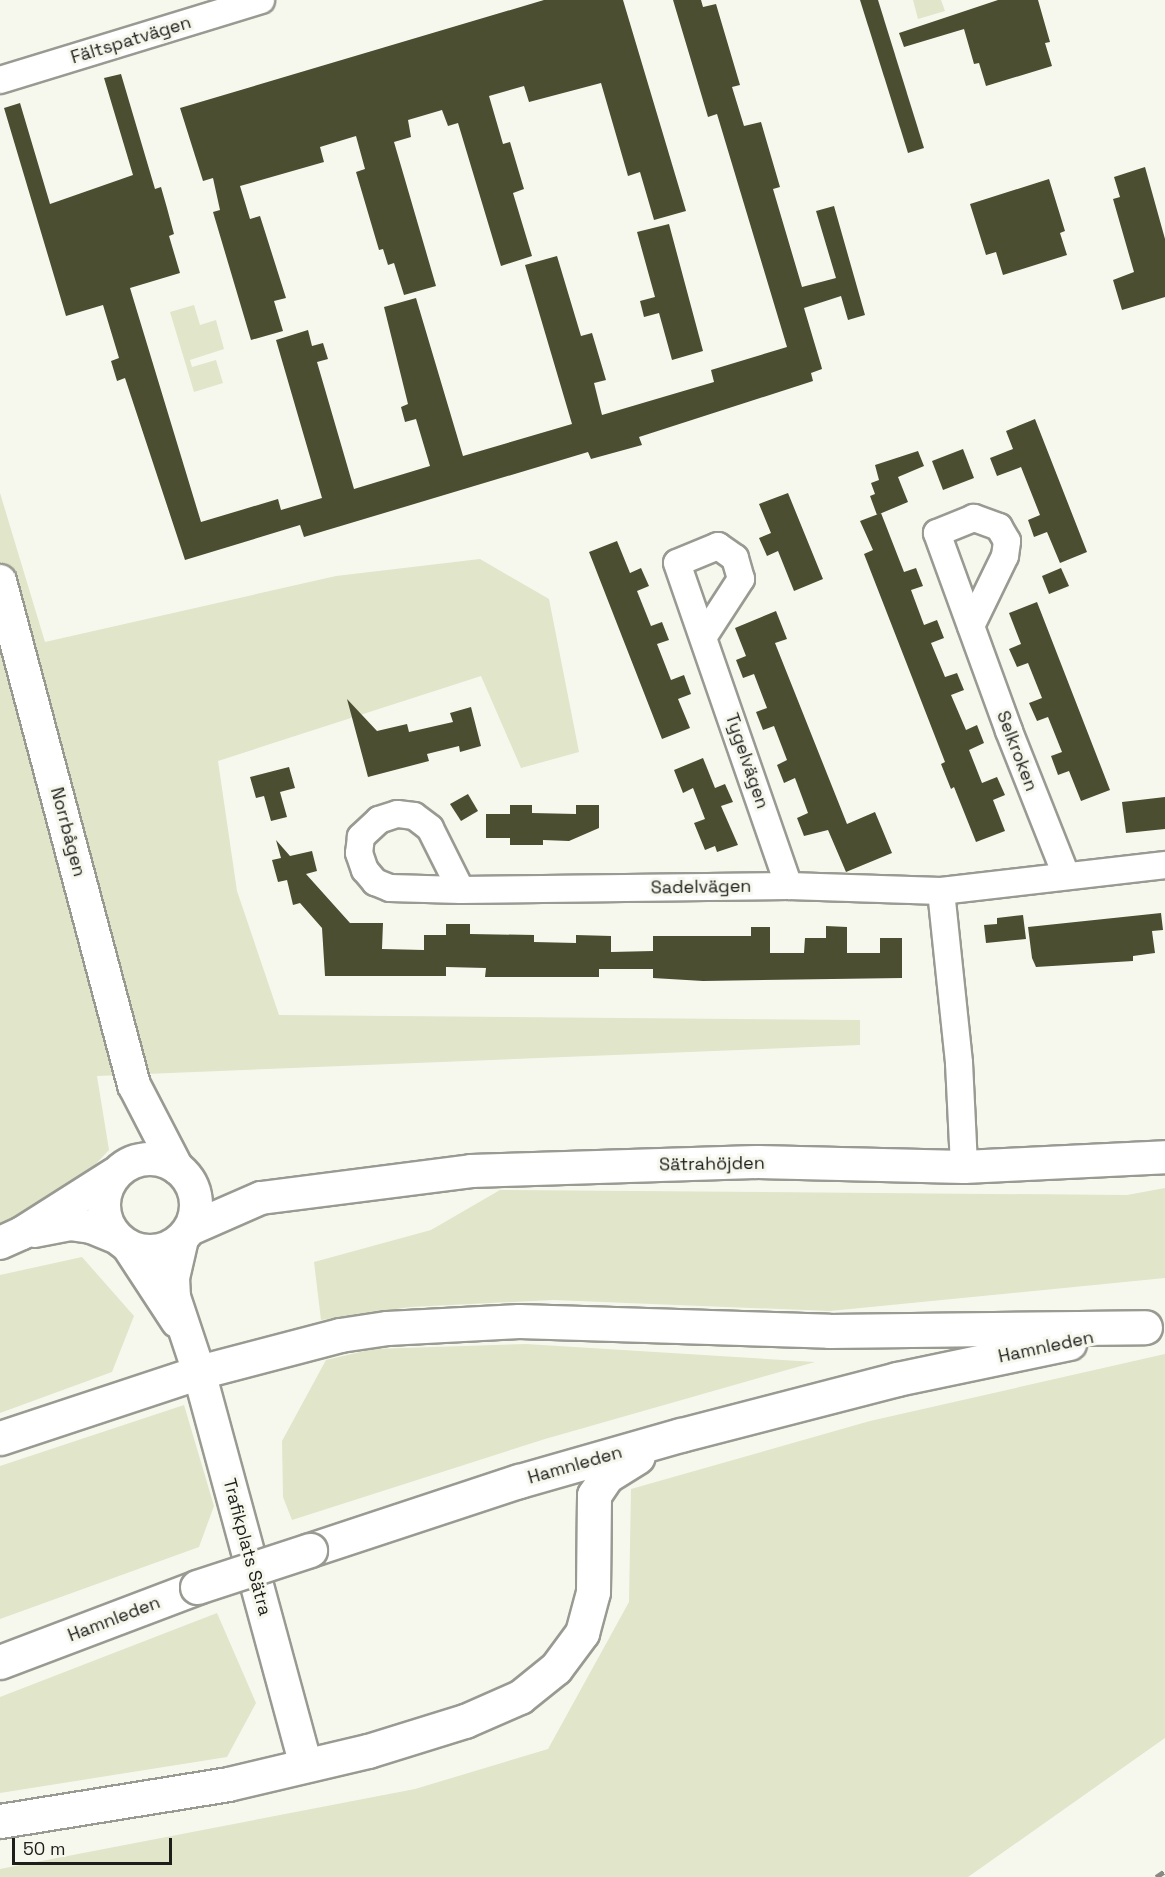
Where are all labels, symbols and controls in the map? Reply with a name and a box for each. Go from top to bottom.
street label: Fältspatvägen [68,11,194,69]
street label: Selkroken [992,708,1042,794]
street label: Tygelvägen [721,710,773,812]
street label: Norrbågen [46,785,90,879]
street label: Sadelvägen [651,875,751,899]
street label: Sätrahöjden [659,1152,765,1176]
street label: Hamnleden [996,1326,1096,1368]
street label: Hamnleden [525,1441,625,1489]
street label: Trafikplats Sätra [218,1476,276,1618]
street label: Hamnleden [65,1592,163,1646]
scale bar [15,1826,176,1864]
text: 50 m [23,1837,65,1860]

